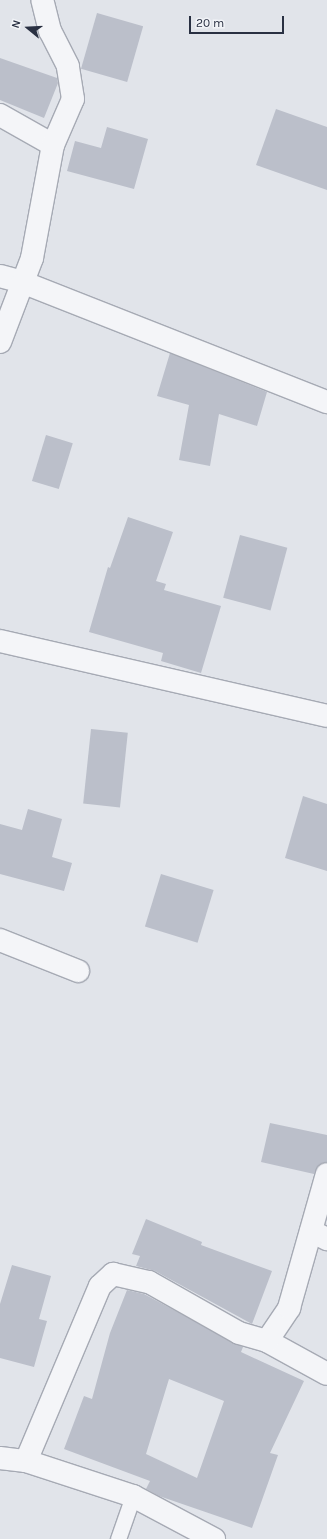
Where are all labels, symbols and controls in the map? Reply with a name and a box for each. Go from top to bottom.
north arrow [8,8,48,48]
scale bar [191,8,286,34]
text: 20 m [196,16,224,30]
text: N [9,18,24,30]

